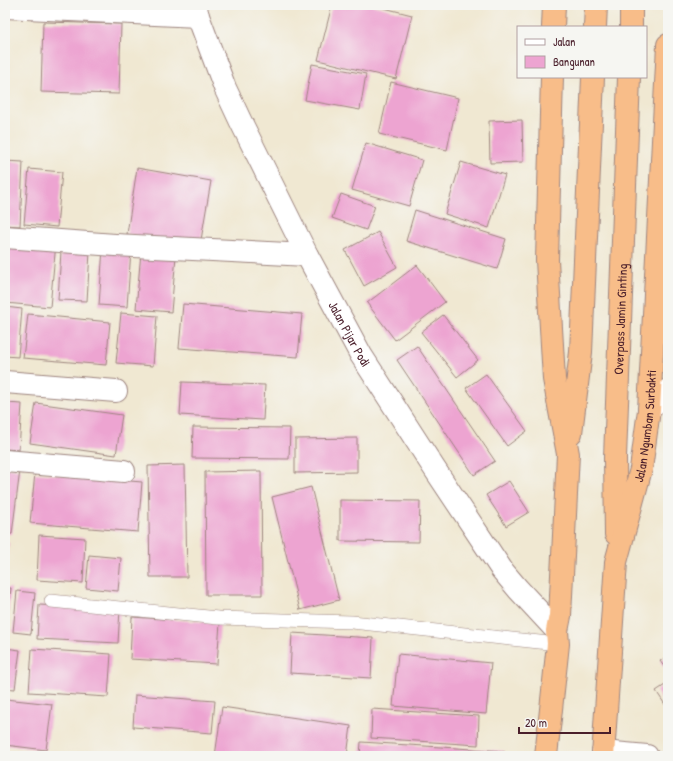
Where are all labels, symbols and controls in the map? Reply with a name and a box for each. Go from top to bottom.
legend [517,26,647,78]
text: Jalan [553,33,575,50]
text: Bangunan [553,53,595,70]
street label: Overpass Jamin Ginting [609,263,631,375]
street label: Jalan Pijar Podi [325,298,375,370]
street label: Jalan Ngumban Surbakti [629,369,660,484]
scale bar [519,709,610,735]
text: 20 m [525,714,547,731]

